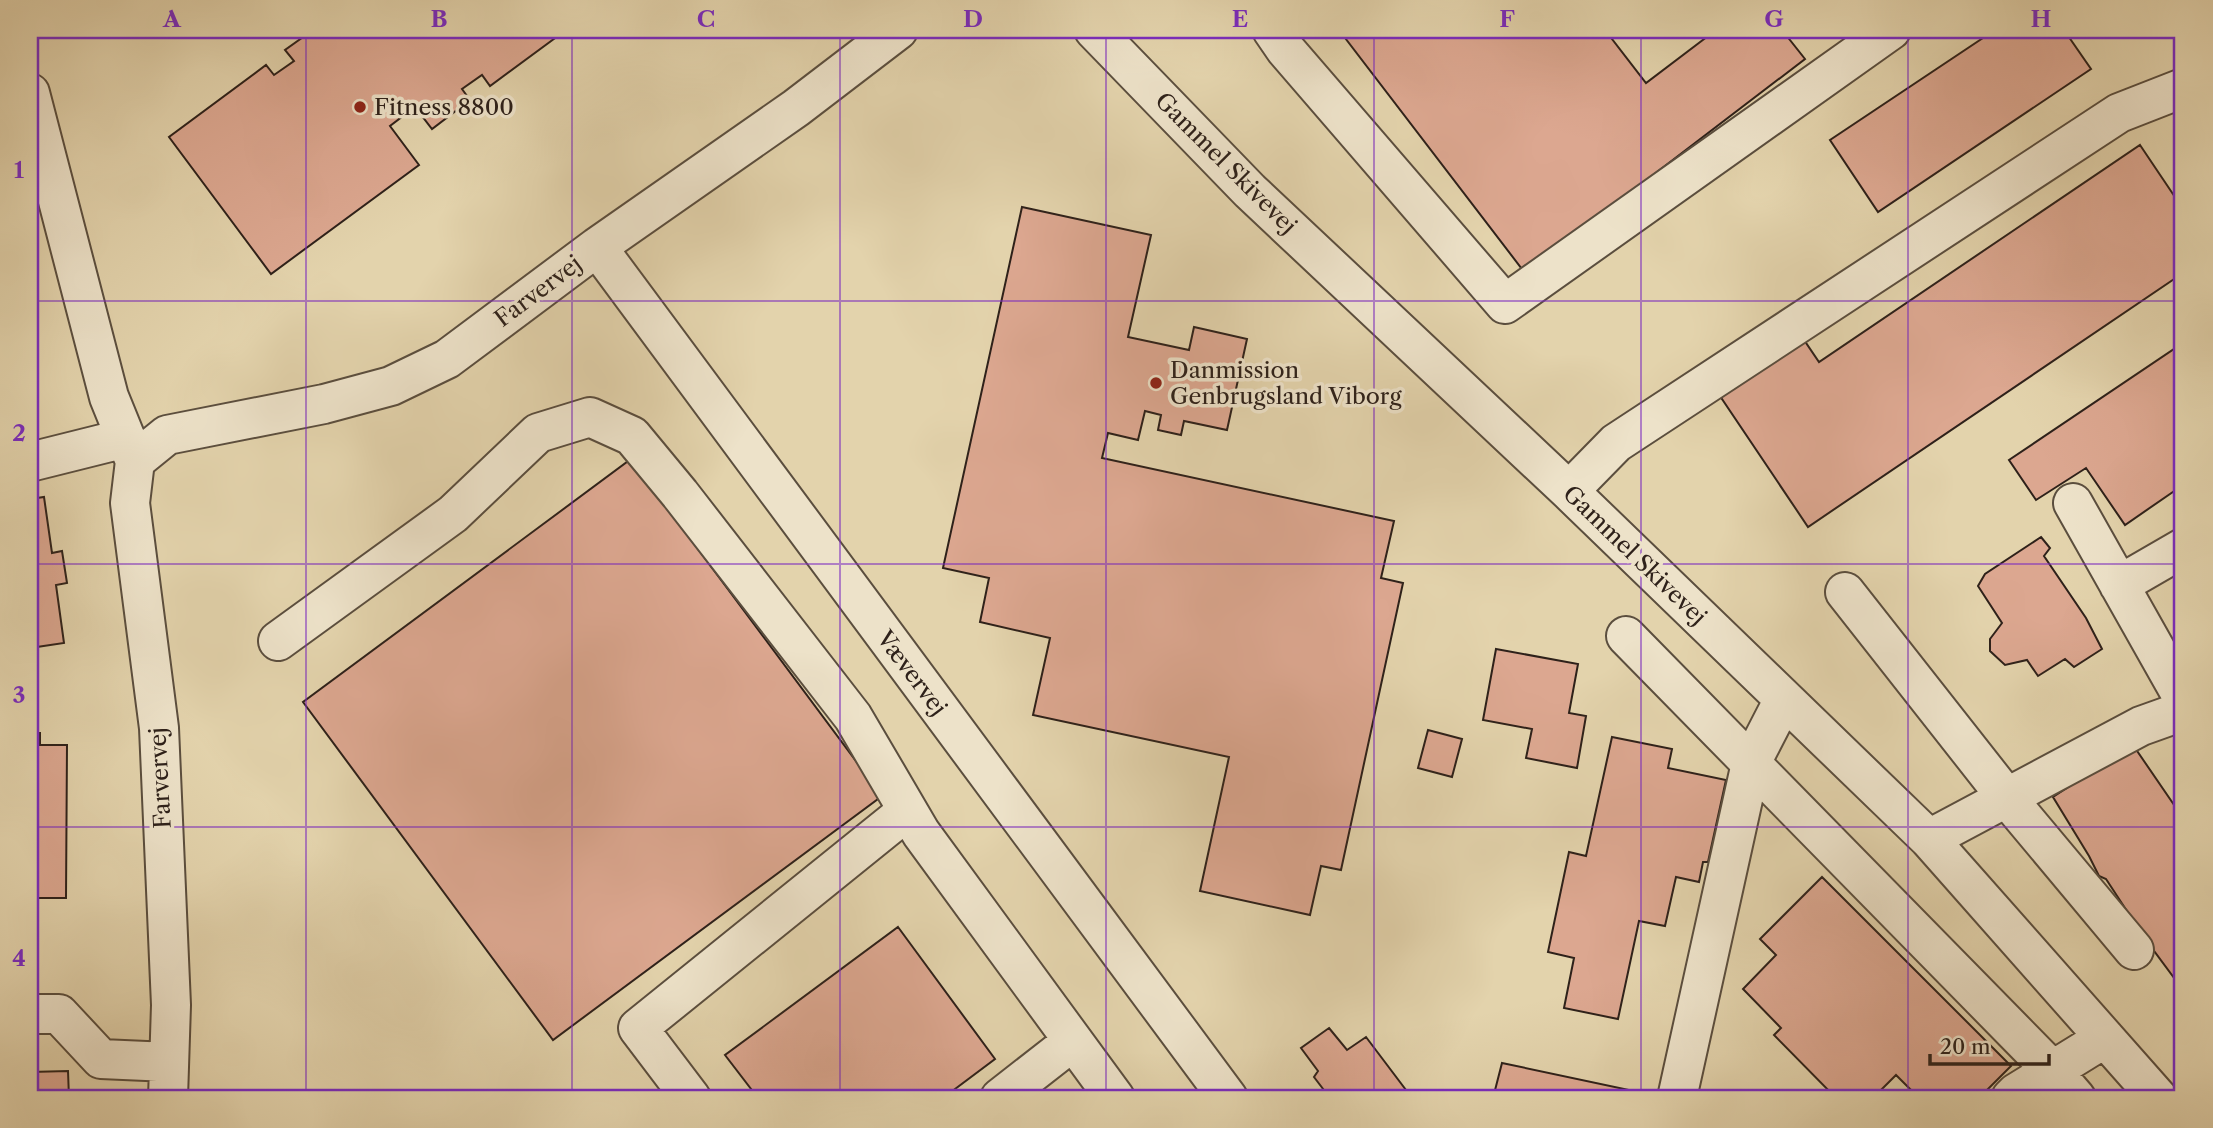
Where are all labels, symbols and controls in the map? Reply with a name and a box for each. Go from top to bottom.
text: A [162,5,182,33]
text: B [430,5,448,33]
text: C [697,5,715,33]
text: D [963,5,983,33]
text: E [1232,5,1248,33]
text: F [1499,5,1515,33]
text: G [1764,5,1784,33]
text: H [2031,5,2052,33]
street label: Gammel Skivevej [1149,86,1303,240]
place label: Fitness 8800 [374,93,514,121]
marker: Fitness 8800 [352,99,368,115]
text: 1 [14,156,25,184]
street label: Farvervej [489,249,587,333]
place label: Danmission Genbrugsland Viborg [1170,356,1402,410]
marker: Danmission Genbrugsland Viborg [1148,375,1164,391]
text: 2 [12,419,26,447]
street label: Gammel Skivevej [1557,479,1713,631]
street label: Vævervej [870,624,953,721]
text: 3 [13,681,26,709]
street label: Farvervej [143,727,177,829]
text: 4 [12,944,26,972]
scale bar [1930,1023,2048,1067]
text: 20 m [1940,1034,1991,1059]

